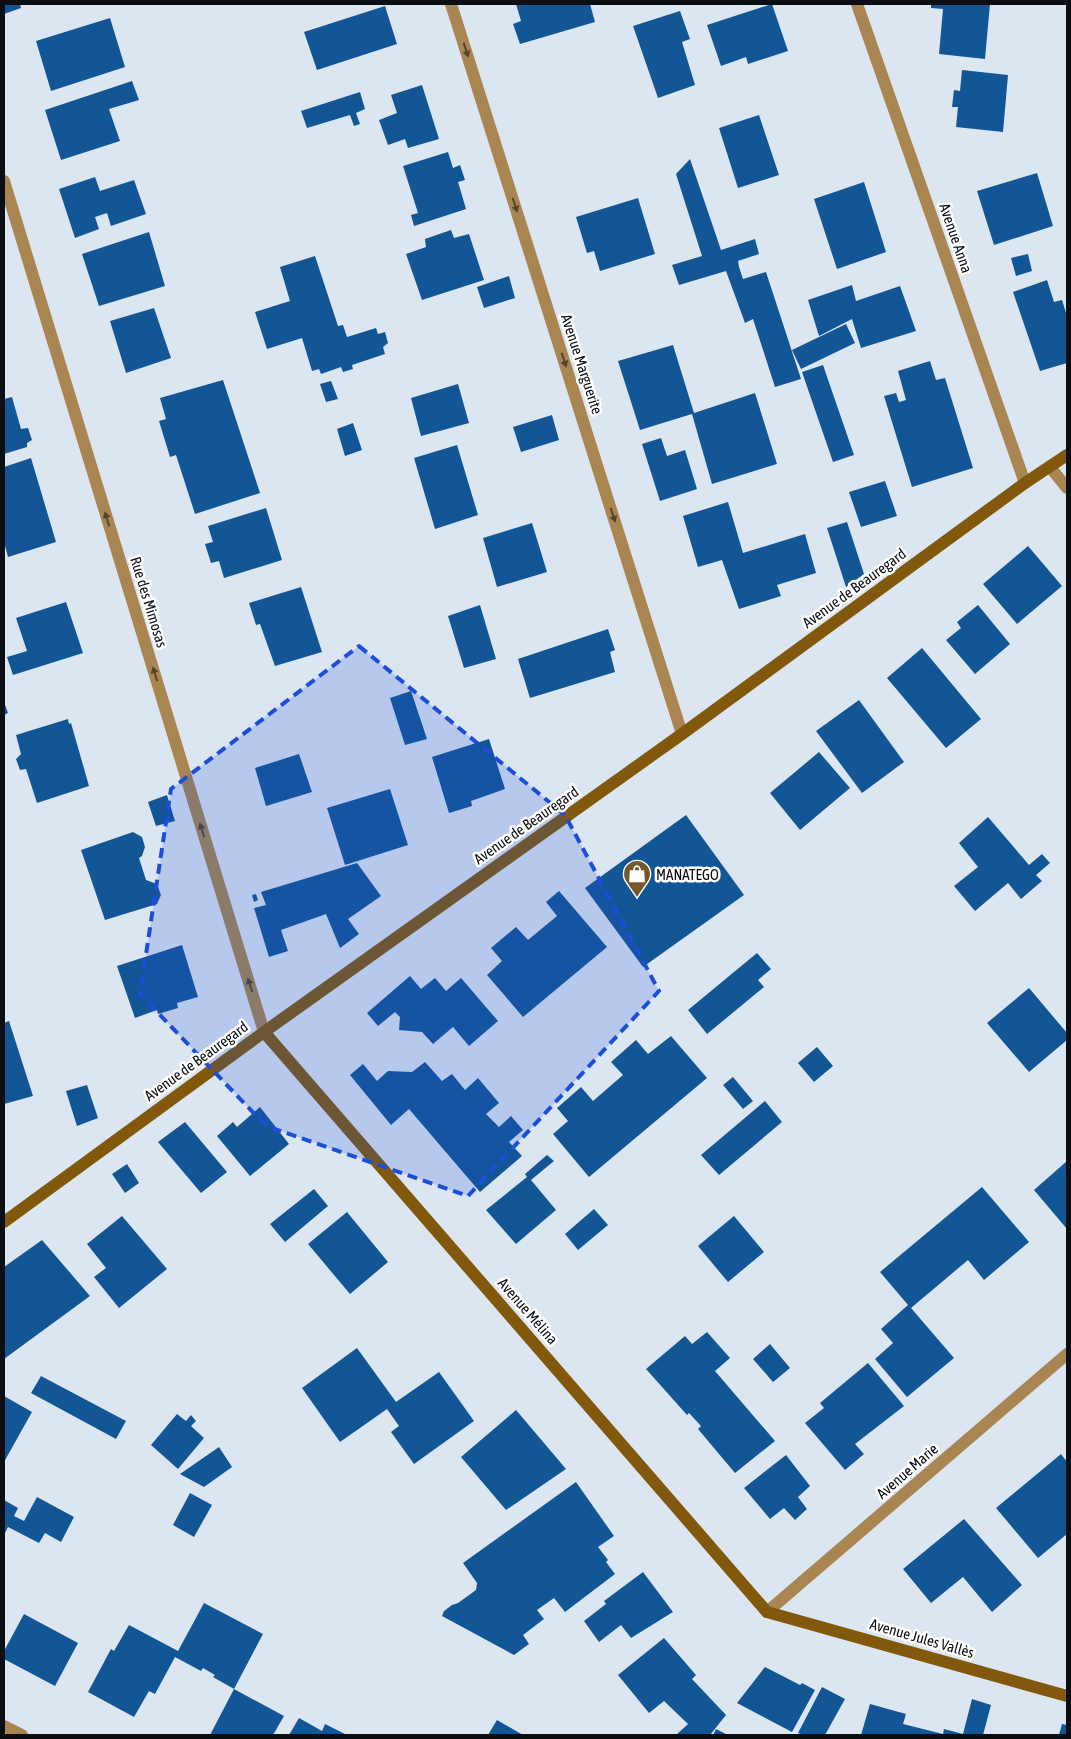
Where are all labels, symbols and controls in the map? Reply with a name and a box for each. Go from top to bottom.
one-way arrow [462,43,470,58]
one-way arrow [511,198,519,213]
street label: Avenue Anna [936,201,976,275]
street label: Avenue Marguerite [558,312,606,416]
one-way arrow [560,353,568,368]
one-way arrow [609,508,617,523]
one-way arrow [103,511,111,526]
street label: Avenue de Beauregard [799,545,909,631]
street label: Rue des Mimosas [127,555,171,649]
one-way arrow [150,667,158,682]
street label: Avenue de Beauregard [471,783,581,867]
one-way arrow [198,822,206,837]
shop icon: MANATEGO [622,859,652,898]
place label: MANATEGO [656,866,719,883]
one-way arrow [245,977,253,992]
street label: Avenue de Beauregard [141,1018,251,1104]
street label: Avenue Mélina [495,1274,561,1348]
street label: Avenue Marie [873,1440,941,1502]
street label: Avenue Jules Vallès [868,1615,976,1661]

